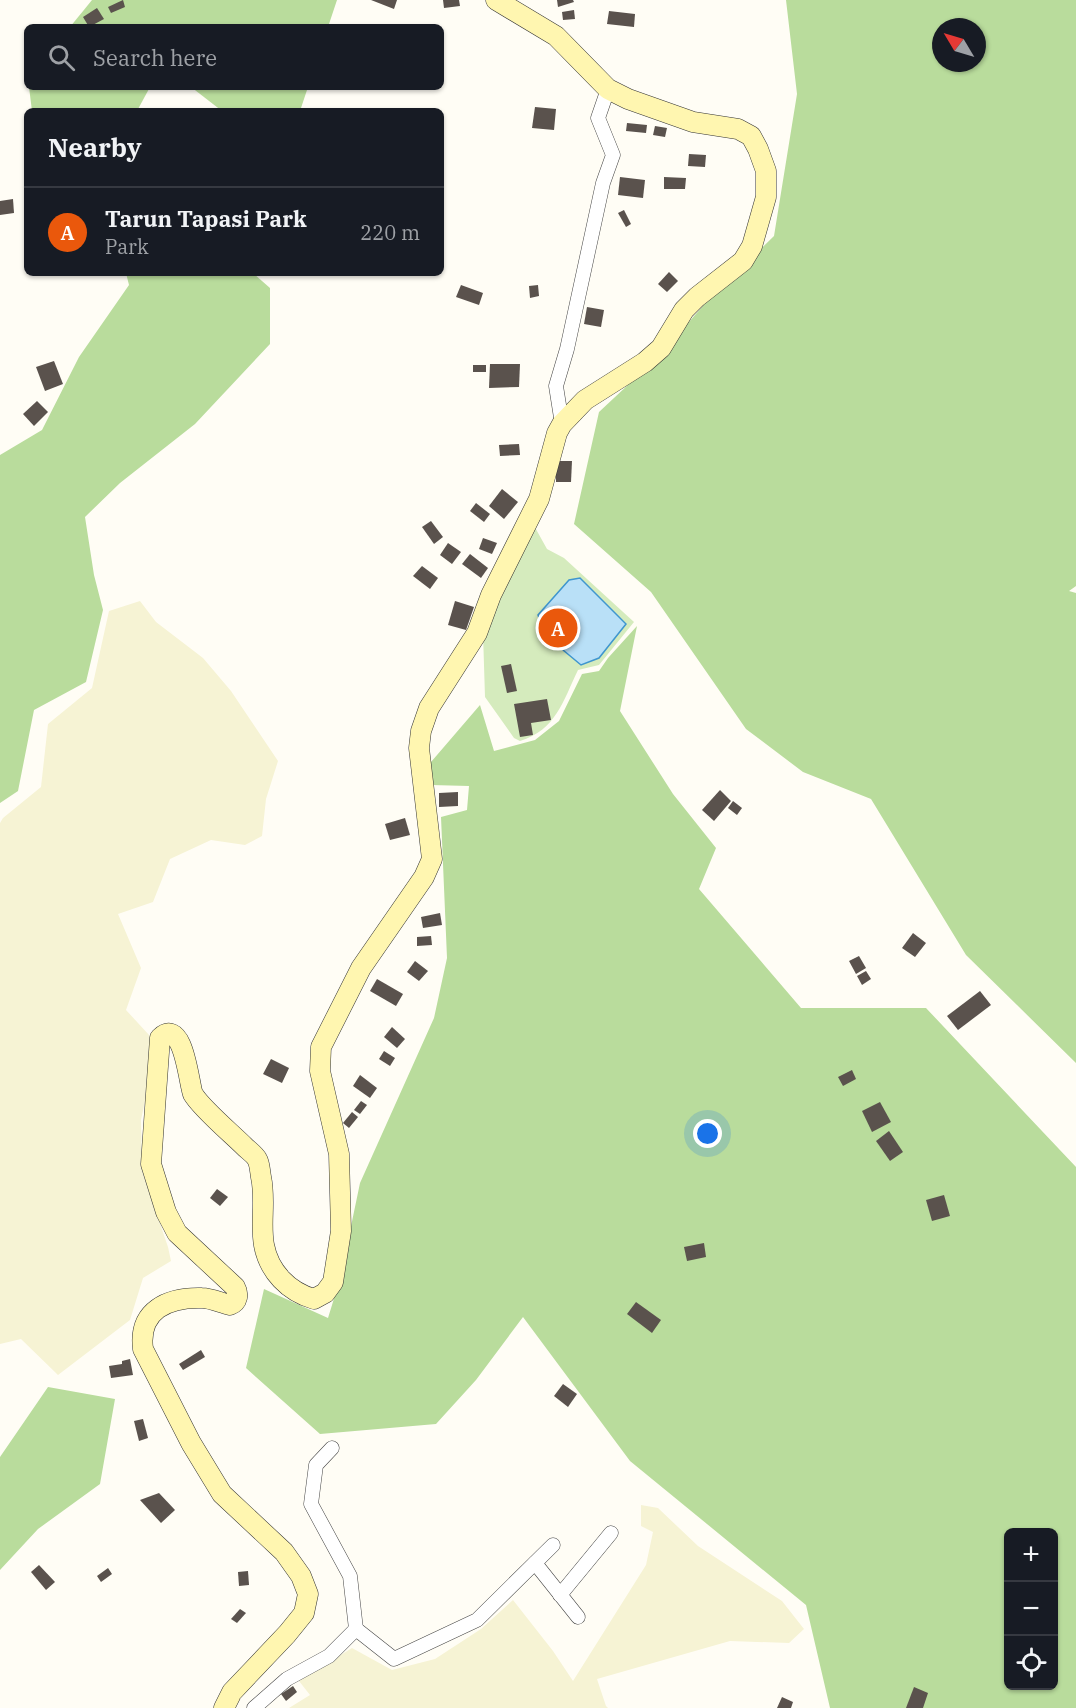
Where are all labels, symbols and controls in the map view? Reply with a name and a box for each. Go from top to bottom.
north arrow [932,18,986,72]
search box [24,24,444,90]
icon: search [45,41,78,74]
text: Search here [93,43,217,72]
text: Nearby [48,130,142,164]
text: Tarun Tapasi Park [105,204,307,233]
text: A [61,219,74,246]
text: 220 m [360,219,420,246]
text: Park [105,233,149,260]
pin: A [538,606,578,650]
your location [693,1119,722,1148]
map controls [1004,1528,1058,1690]
button: + [1004,1528,1058,1582]
button: − [1004,1582,1058,1636]
button: locate [1004,1636,1058,1690]

